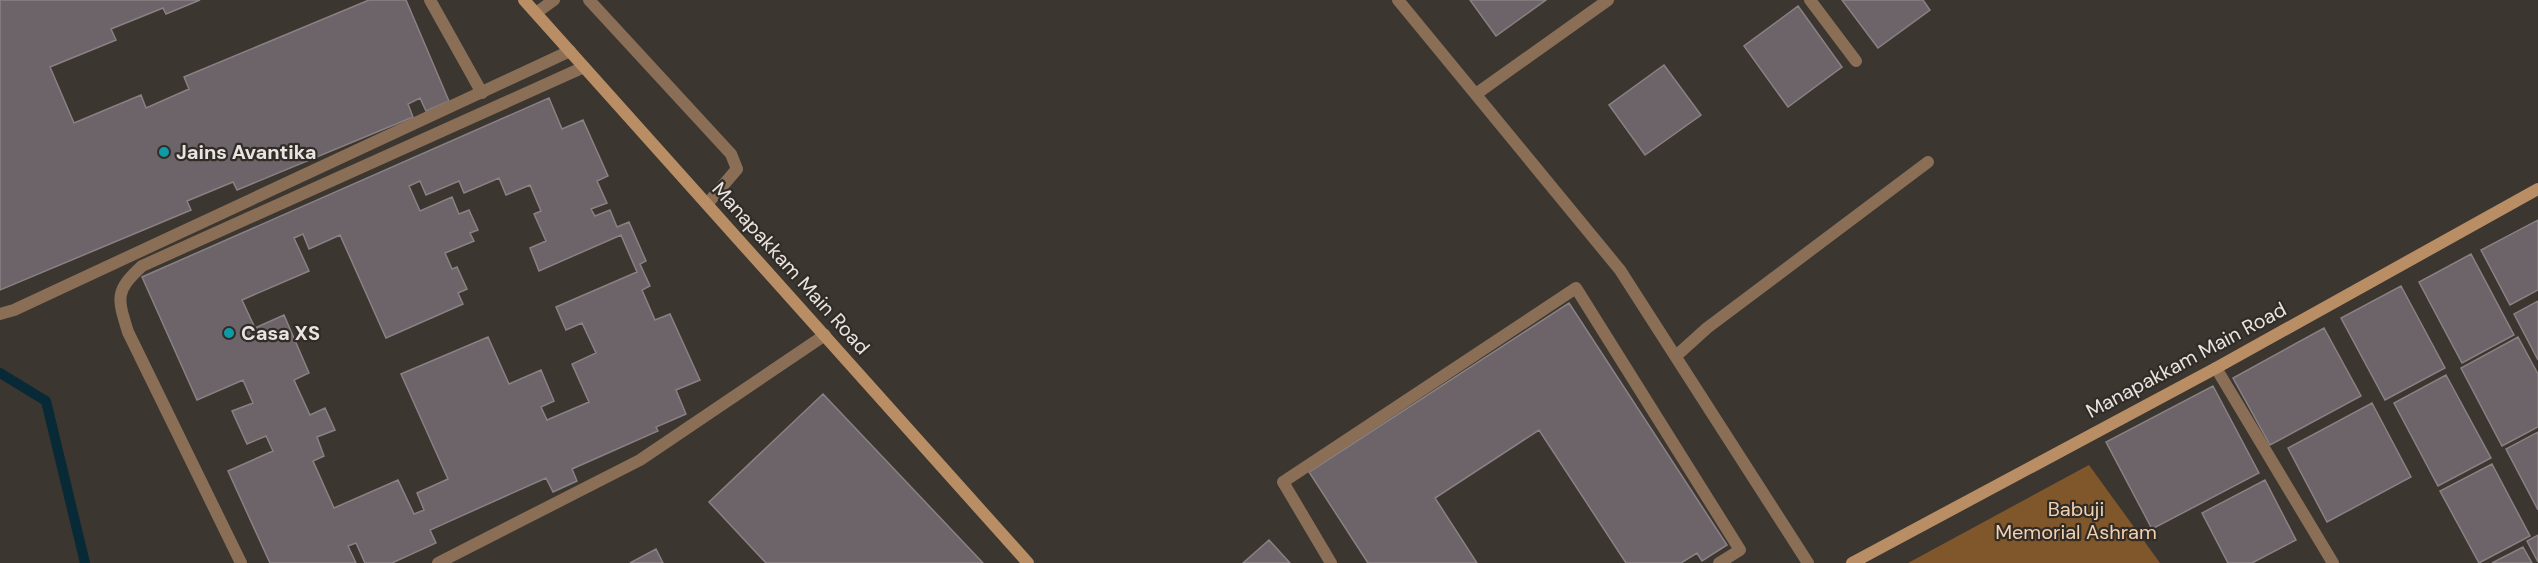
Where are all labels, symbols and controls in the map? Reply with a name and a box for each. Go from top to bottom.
place label: Jains Avantika [176,139,317,165]
marker: Jains Avantika [157,145,171,159]
street label: Manapakkam Main Road [707,176,875,360]
street label: Manapakkam Main Road [2081,296,2291,424]
place label: Casa XS [241,320,320,346]
marker: Casa XS [222,326,236,340]
park label: Babuji Memorial Ashram [1995,496,2157,545]

